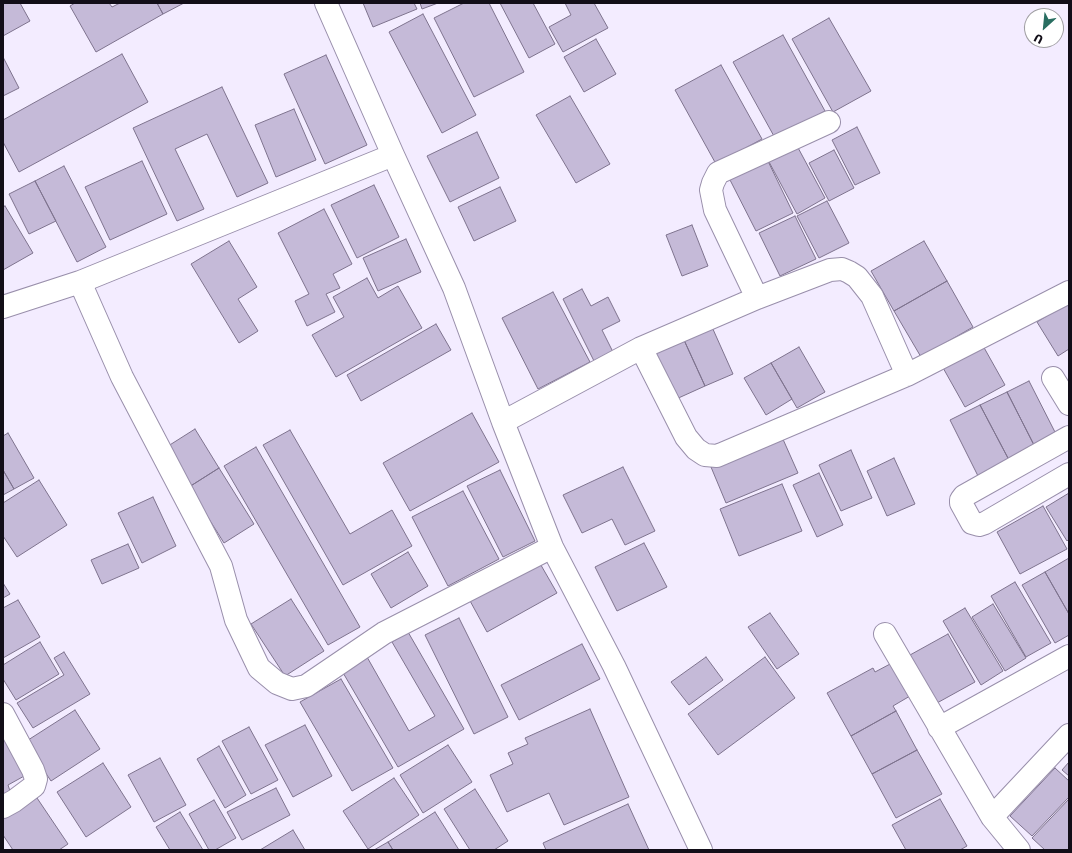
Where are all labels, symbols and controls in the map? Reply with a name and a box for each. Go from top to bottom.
north arrow [1024,8,1064,48]
text: U [1032,30,1046,46]

